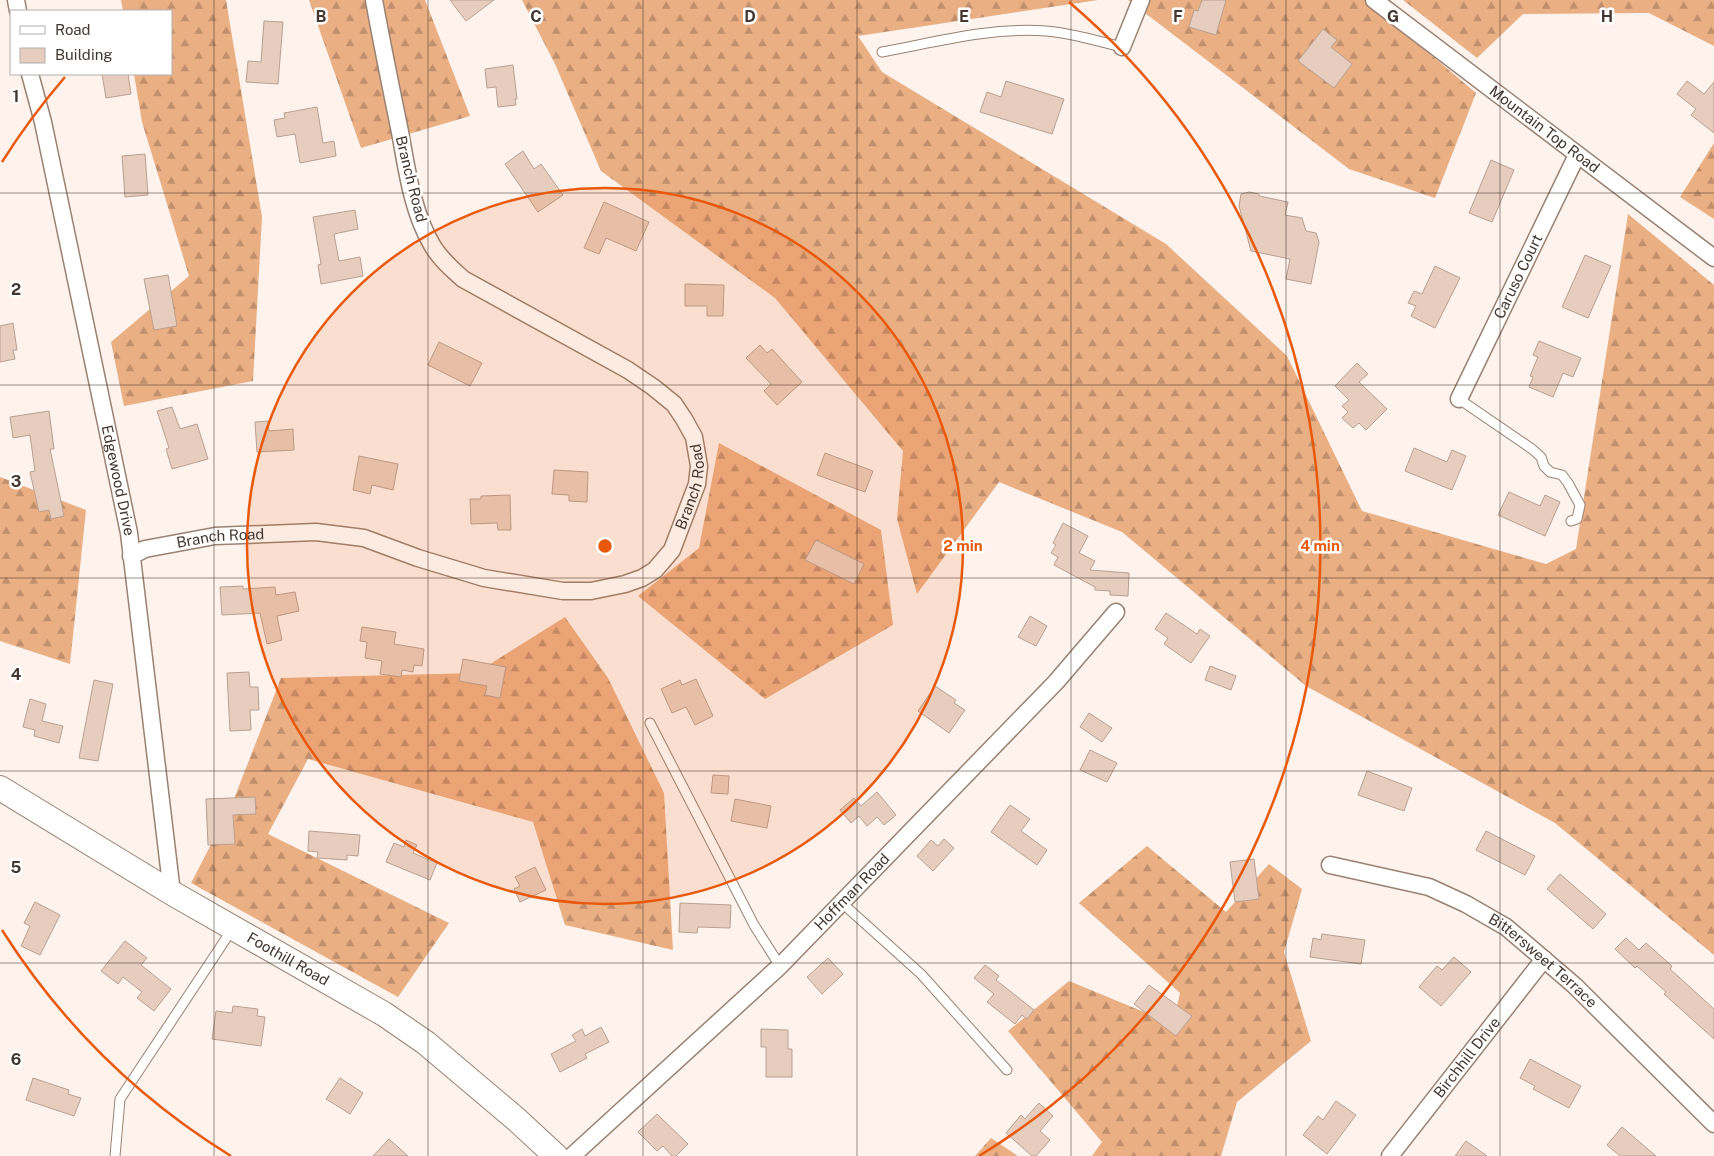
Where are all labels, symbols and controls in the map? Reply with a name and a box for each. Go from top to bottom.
text: B [316,7,327,26]
text: C [530,7,542,26]
text: D [744,7,756,26]
text: E [959,7,969,26]
text: F [1173,7,1183,26]
text: G [1387,7,1399,26]
text: H [1601,7,1613,26]
legend [10,10,172,75]
text: Road [55,21,91,38]
text: Building [55,46,113,63]
street label: Mountain Top Road [1486,82,1603,176]
text: 1 [13,87,19,106]
street label: Branch Road [393,134,430,224]
street label: Caruso Court [1490,231,1545,321]
text: 2 [11,280,21,299]
street label: Edgewood Drive [99,424,138,537]
street label: Branch Road [672,443,707,532]
text: 3 [11,472,21,491]
street label: Branch Road [175,525,265,551]
centre of rings [596,537,614,555]
text: 2 min [943,537,983,554]
text: 4 min [1300,537,1340,554]
text: 4 [11,665,22,684]
street label: Hoffman Road [811,850,893,933]
text: 5 [11,858,22,877]
street label: Bittersweet Terrace [1486,910,1601,1011]
street label: Foothill Road [244,929,332,989]
street label: Birchhill Drive [1430,1014,1503,1101]
text: 6 [11,1050,21,1069]

